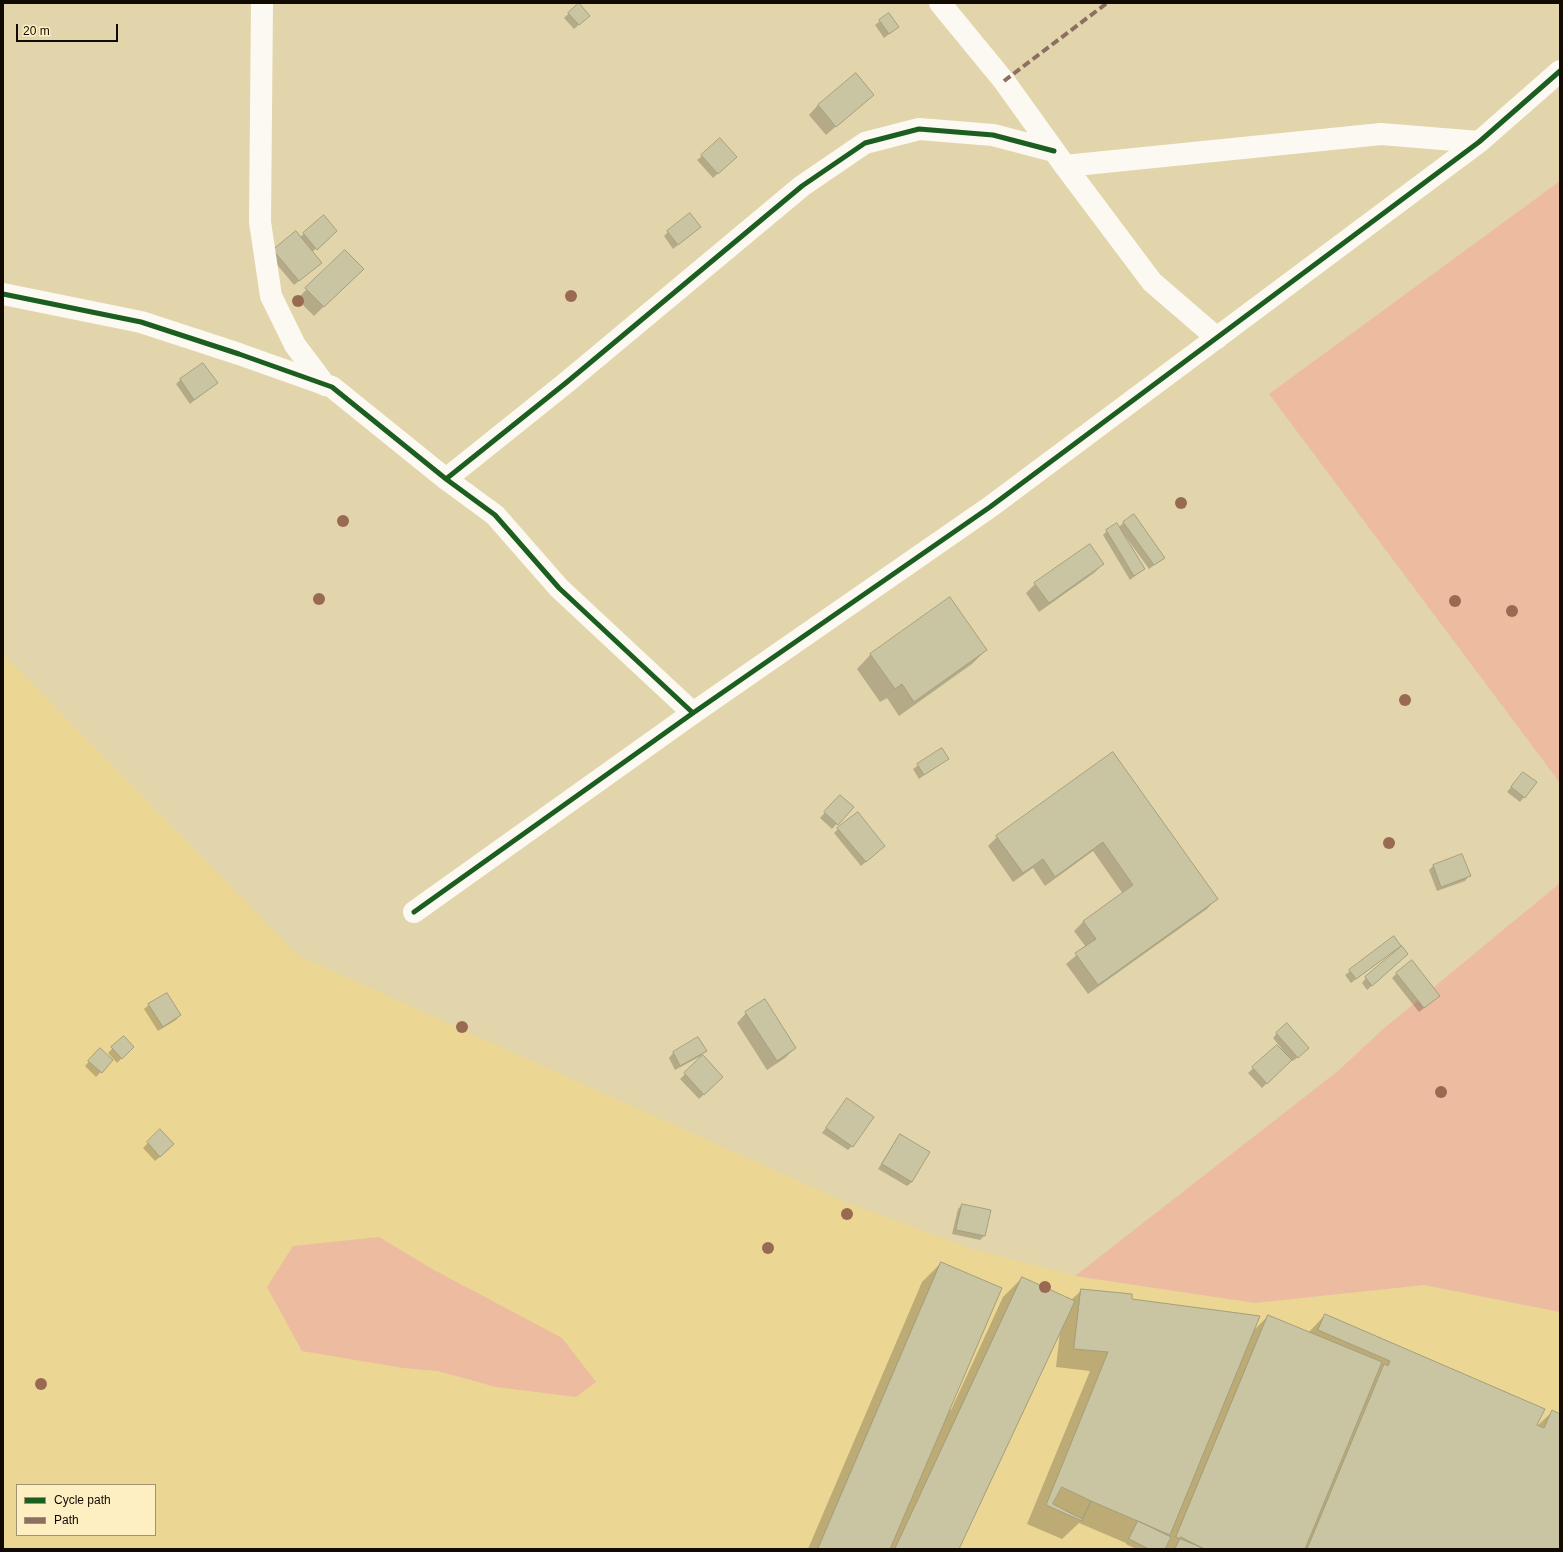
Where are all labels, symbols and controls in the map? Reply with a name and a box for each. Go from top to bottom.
scale bar [18,16,120,42]
text: 20 m [23,24,50,38]
legend [16,1484,156,1536]
text: Cycle path [54,1493,111,1507]
text: Path [54,1513,79,1527]

